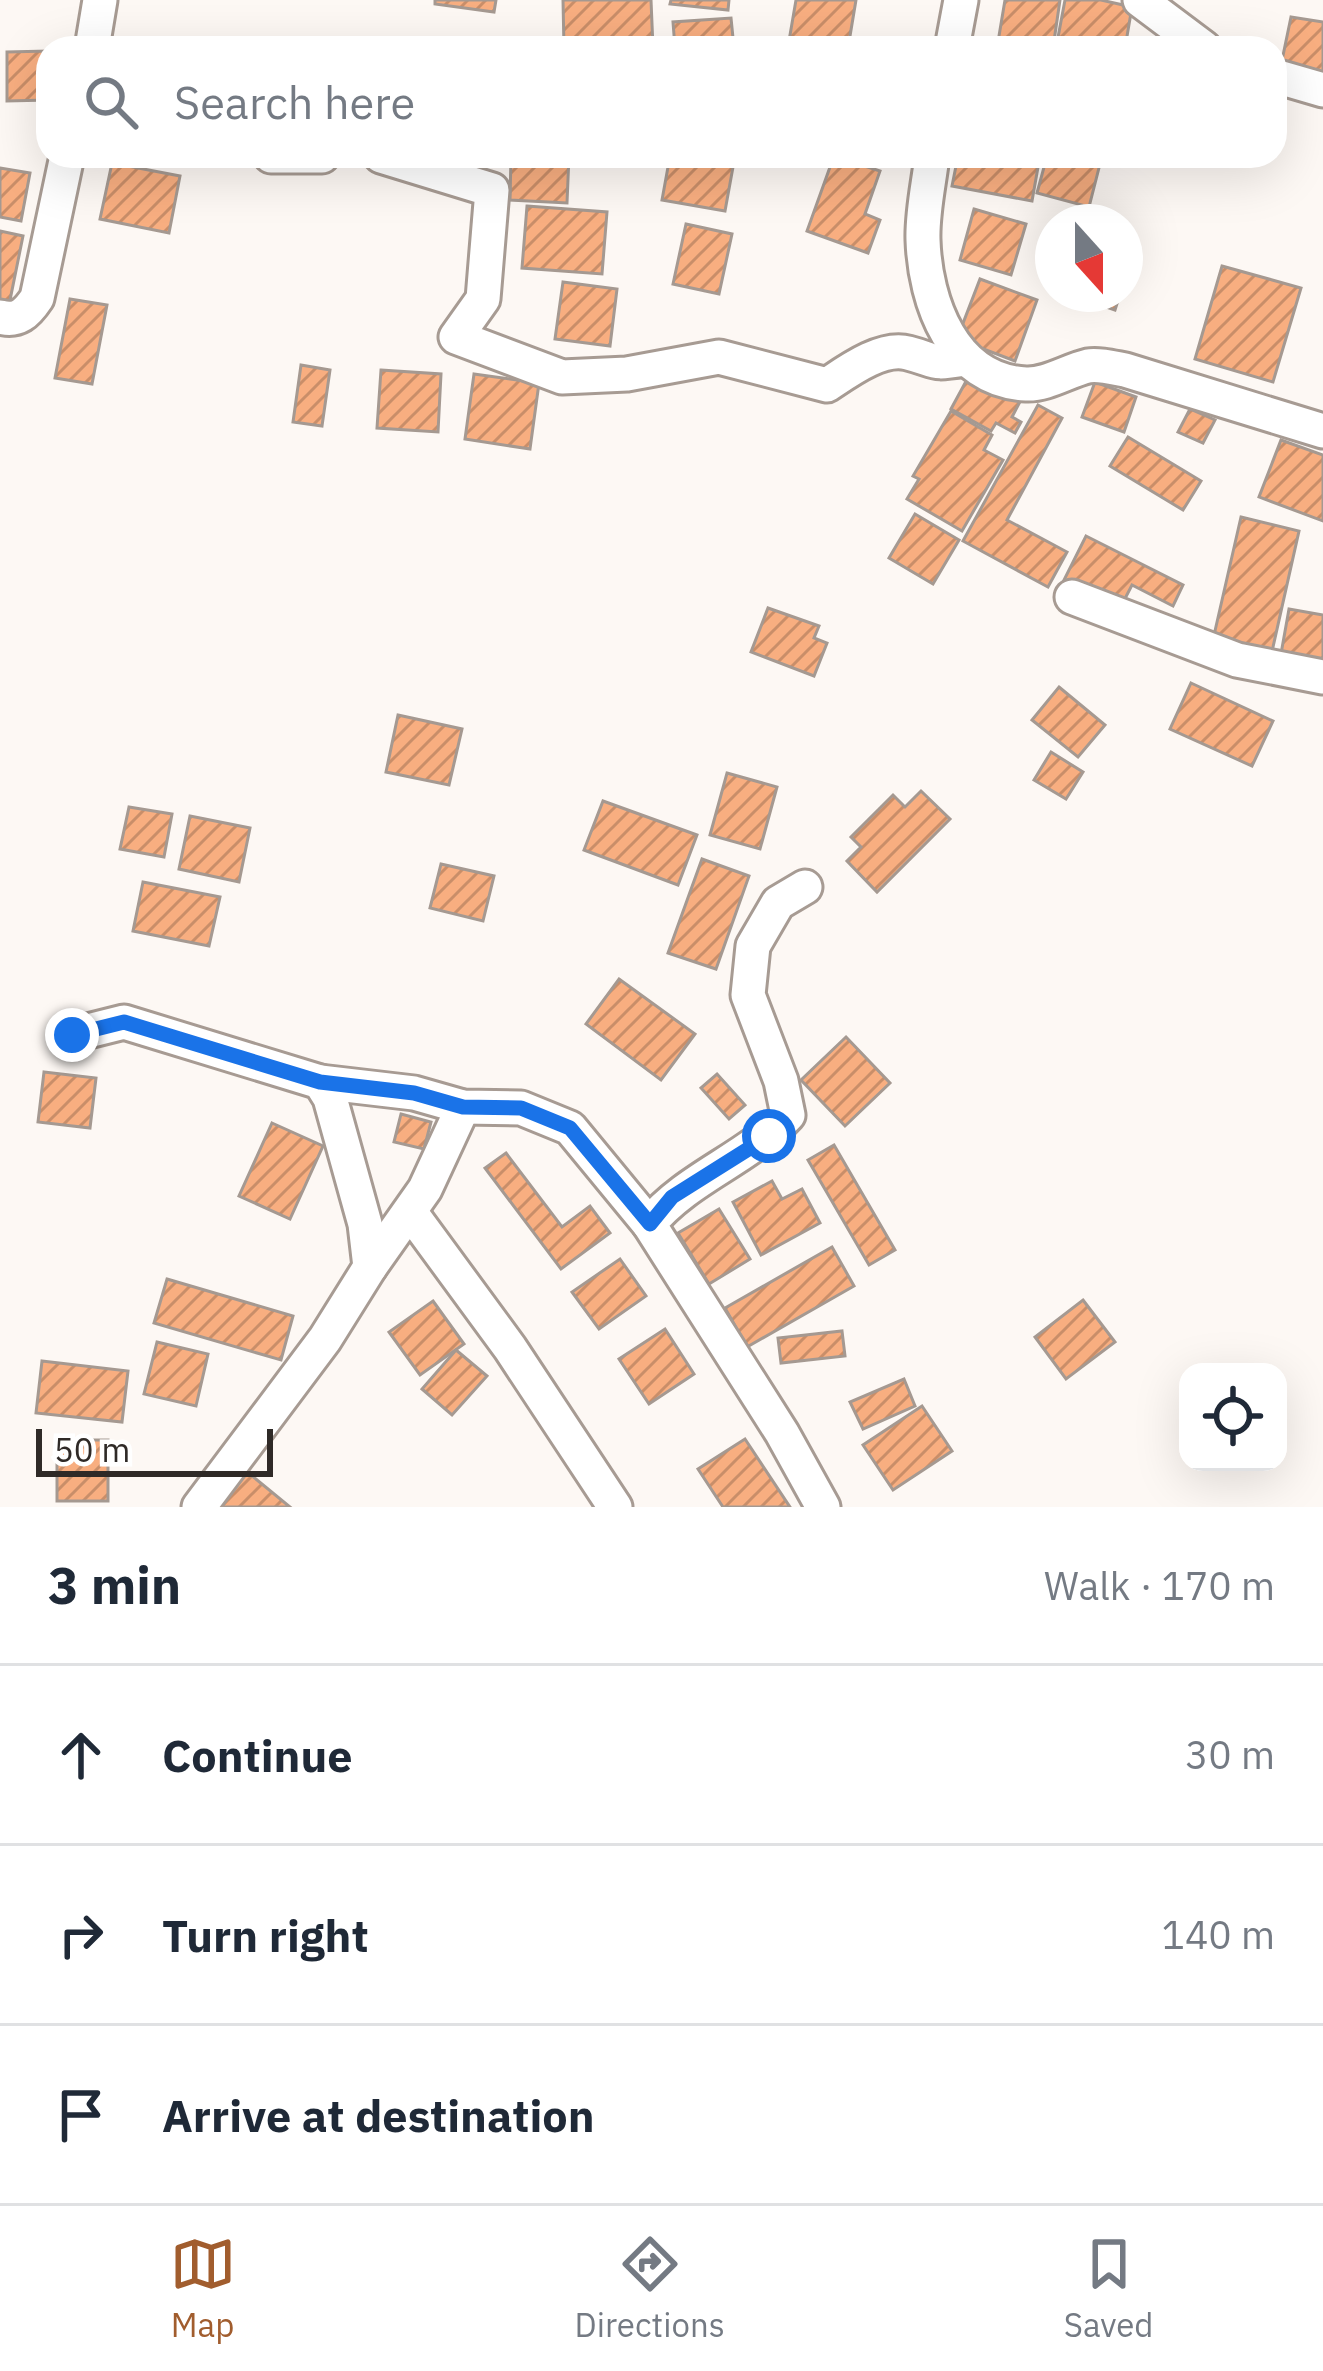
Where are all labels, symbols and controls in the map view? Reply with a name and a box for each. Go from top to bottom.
search box [36,36,1287,168]
icon: search [78,69,144,135]
text: Search here [174,73,415,131]
north arrow [1035,204,1143,312]
route end [45,1008,99,1062]
route start [742,1109,796,1163]
map controls [1179,1363,1287,1471]
button: locate [1179,1363,1287,1471]
scale bar [36,1423,273,1476]
text: 50 m [54,1428,130,1471]
text: 3 min [48,1552,181,1618]
text: Walk · 170 m [1044,1560,1275,1611]
icon: ahead [48,1722,114,1788]
text: Continue [162,1726,353,1784]
text: 30 m [1185,1729,1275,1780]
icon: right [48,1902,114,1968]
text: Turn right [162,1906,369,1964]
text: 140 m [1162,1909,1275,1960]
icon: arrive [48,2082,114,2148]
text: Arrive at destination [162,2086,595,2144]
tab: Map [170,2231,236,2346]
tab: Directions [575,2231,725,2346]
tab: Saved [1064,2231,1153,2346]

